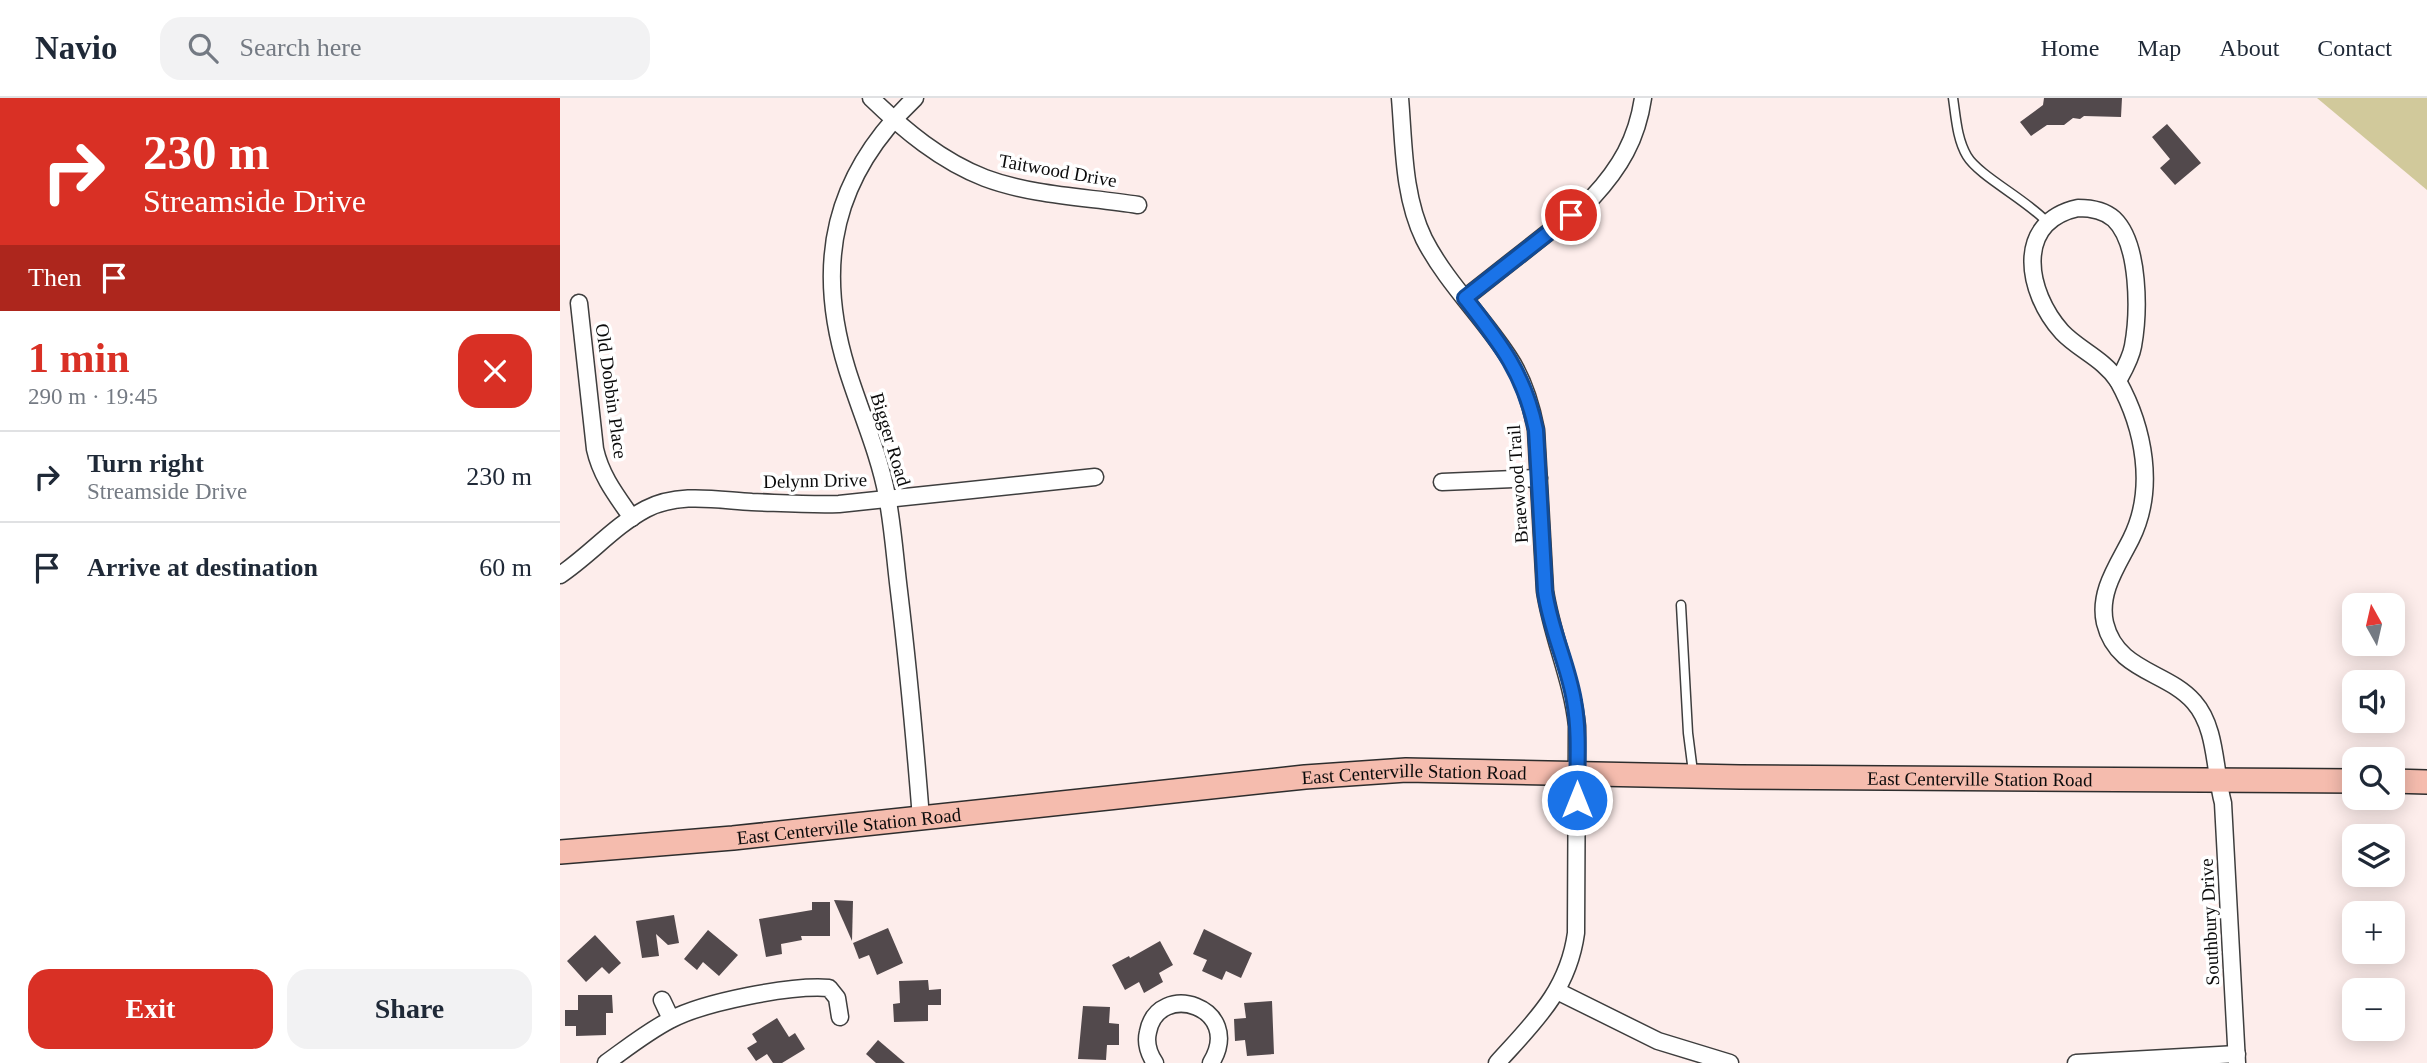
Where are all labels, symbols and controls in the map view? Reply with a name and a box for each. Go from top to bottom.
search box [160,17,650,80]
icon: search [184,29,222,67]
text: Navio [35,30,118,66]
text: Search here [240,33,361,62]
text: Home [2041,35,2099,61]
text: Map [2137,35,2181,61]
text: About [2219,35,2279,61]
text: Contact [2317,35,2392,61]
text: 230 m [143,125,270,180]
icon: right [28,126,119,217]
street label: Taitwood Drive [997,150,1119,191]
text: Streamside Drive [143,183,366,219]
pin [1541,185,1601,245]
icon: arrive [1552,196,1590,234]
icon: arrive [95,259,133,297]
text: Then [28,263,81,292]
street label: Old Dobbin Place [592,322,631,460]
button: close [458,334,532,408]
text: 1 min [28,335,130,381]
text: 290 m · 19:45 [28,384,158,409]
street label: Bigger Road [866,390,915,489]
street label: Braewood Trail [1503,424,1532,544]
text: Turn right [87,449,204,478]
icon: right [28,458,66,496]
text: 230 m [466,462,532,491]
street label: Delynn Drive [763,469,867,492]
text: Streamside Drive [87,479,247,504]
icon: arrive [28,549,66,587]
text: Arrive at destination [87,553,318,582]
text: 60 m [479,553,532,582]
north arrow [2342,593,2404,656]
map controls [2342,593,2405,1041]
button: sound [2342,670,2405,733]
button: search [2342,747,2405,810]
street label: East Centerville Station Road [1301,760,1527,788]
position arrow [1540,763,1614,837]
street label: East Centerville Station Road [1867,768,2093,790]
street label: East Centerville Station Road [736,804,963,849]
button: layers [2342,824,2405,887]
street label: Southbury Drive [2196,858,2223,986]
button: + [2342,901,2405,964]
button: Exit [28,969,273,1049]
button: Share [287,969,532,1049]
button: − [2342,978,2405,1041]

